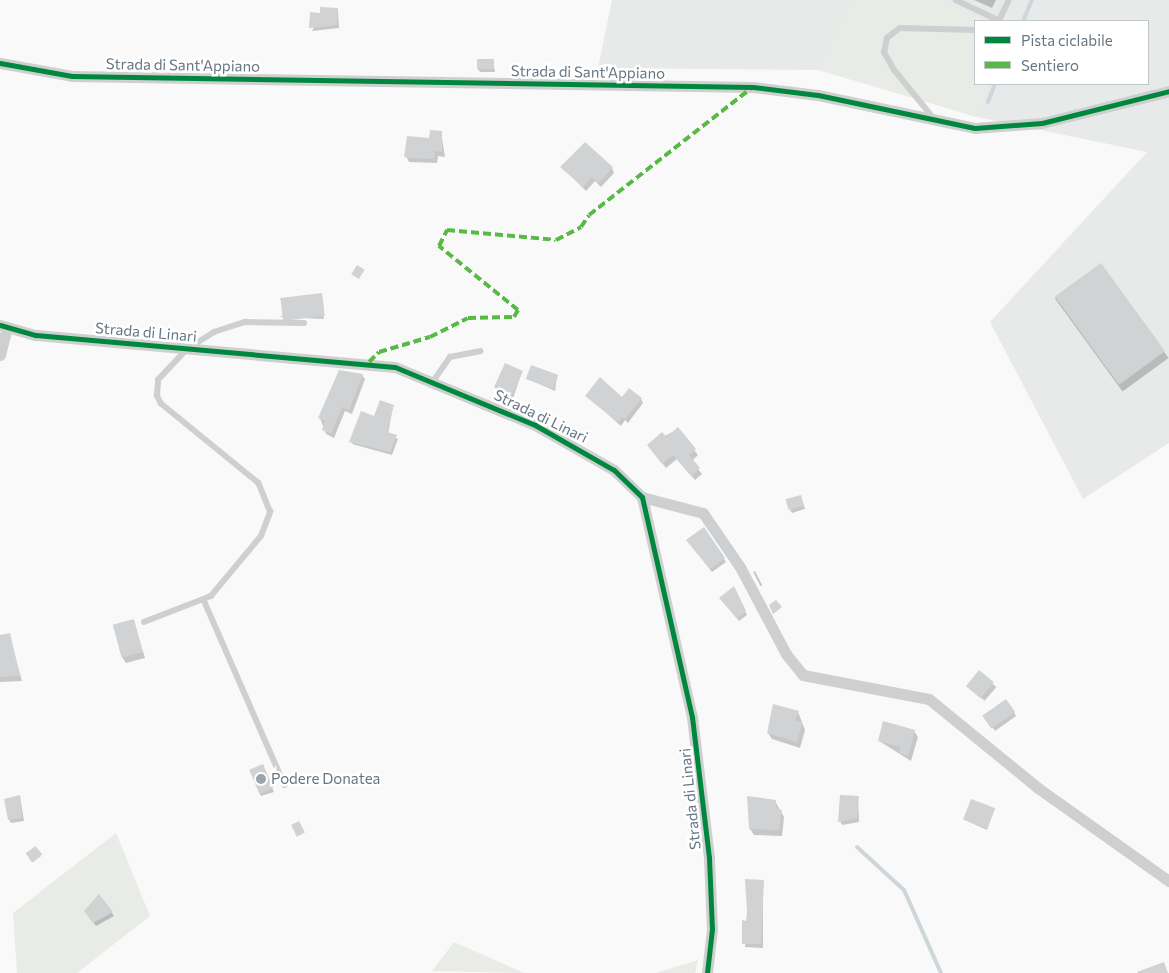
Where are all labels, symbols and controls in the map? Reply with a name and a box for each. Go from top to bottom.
legend [974,20,1149,85]
text: Pista ciclabile [1021,31,1113,49]
street label: Strada di Sant'Appiano [106,55,260,75]
text: Sentiero [1021,56,1079,74]
street label: Strada di Sant'Appiano [511,62,665,82]
street label: Strada di Linari [94,319,198,345]
street label: Strada di Linari [491,386,591,446]
street label: Strada di Linari [676,747,704,851]
place label: Podere Donatea [271,770,380,788]
marker: Podere Donatea [255,773,267,785]

